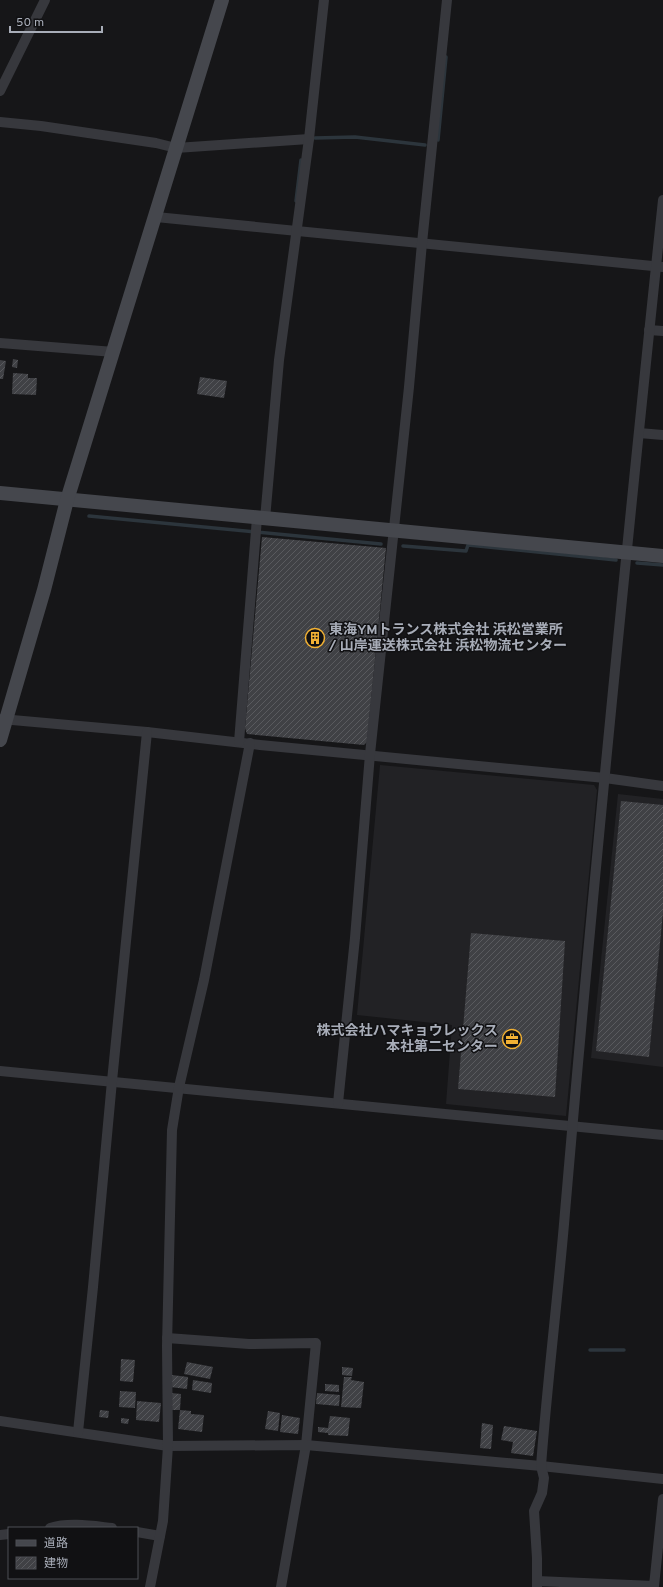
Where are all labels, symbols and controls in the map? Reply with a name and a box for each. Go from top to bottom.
scale bar [10,8,102,34]
text: 50 m [16,15,44,31]
place label: 東海YMトランス株式会社 浜松営業所 / 山岸運送株式会社 浜松物流センター [328,621,567,655]
building icon: 東海YMトランス株式会社 浜松営業所 / 山岸運送株式会社 浜松物流センター [304,627,326,649]
place label: 株式会社ハマキョウレックス 本社第二センター [316,1022,498,1056]
office icon: 株式会社ハマキョウレックス 本社第二センター [501,1028,523,1050]
legend [8,1527,138,1579]
text: 道路 [44,1536,68,1552]
text: 建物 [44,1556,68,1572]

